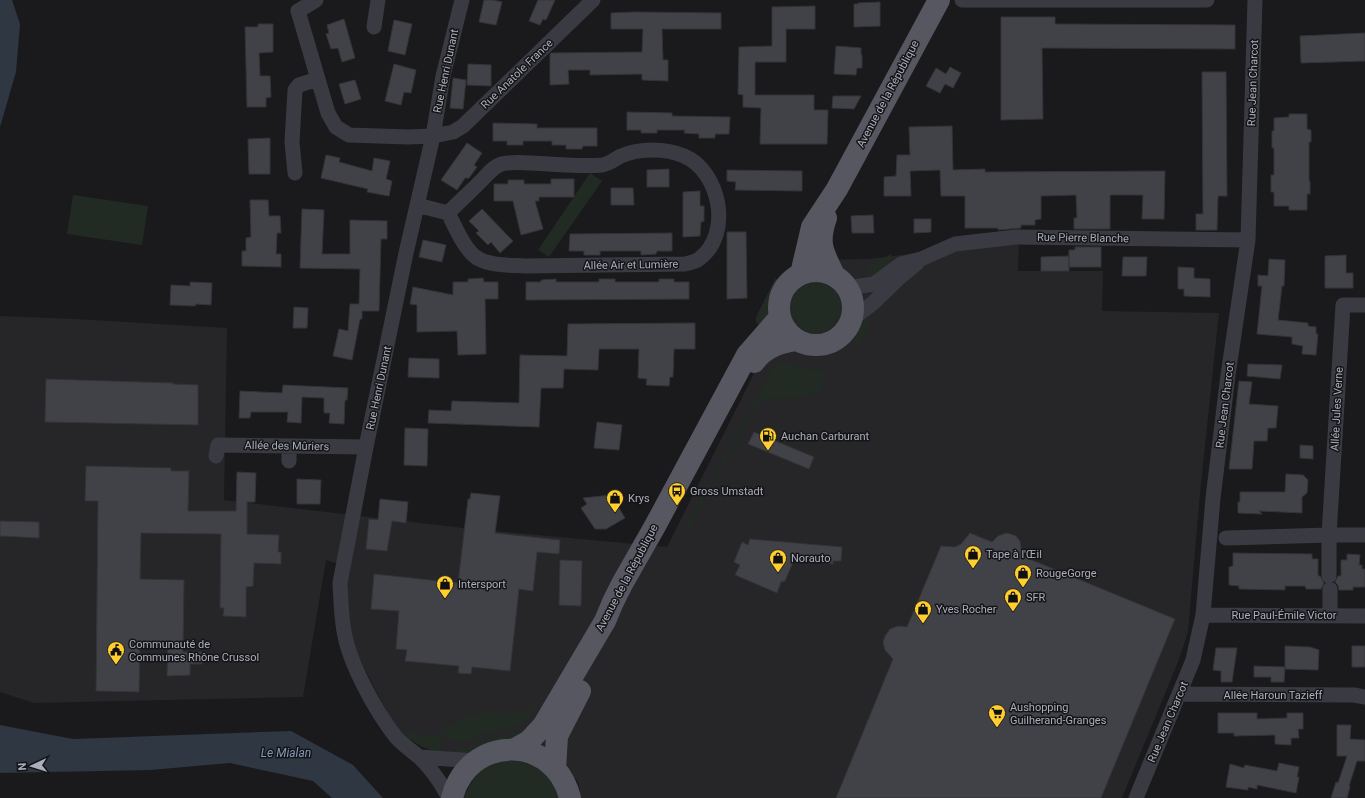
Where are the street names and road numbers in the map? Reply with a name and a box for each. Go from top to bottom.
street label: Rue Henri Dunant [431,28,461,114]
street label: Rue Anatole France [478,36,556,112]
street label: Avenue de la République [854,38,922,150]
street label: Rue Jean Charcot [1245,39,1261,126]
street label: Rue Pierre Blanche [1037,231,1129,245]
street label: Allée Air et Lumière [584,258,679,272]
street label: Rue Henri Dunant [364,345,394,431]
street label: Rue Jean Charcot [1213,361,1237,449]
street label: Allée Jules Verne [1328,366,1346,451]
street label: Allée des Mûriers [245,439,330,453]
street label: Avenue de la République [593,522,661,634]
street label: Rue Paul-Émile Victor [1232,609,1337,622]
street label: Rue Jean Charcot [1145,679,1191,764]
street label: Allée Haroun Tazieff [1224,689,1323,702]

